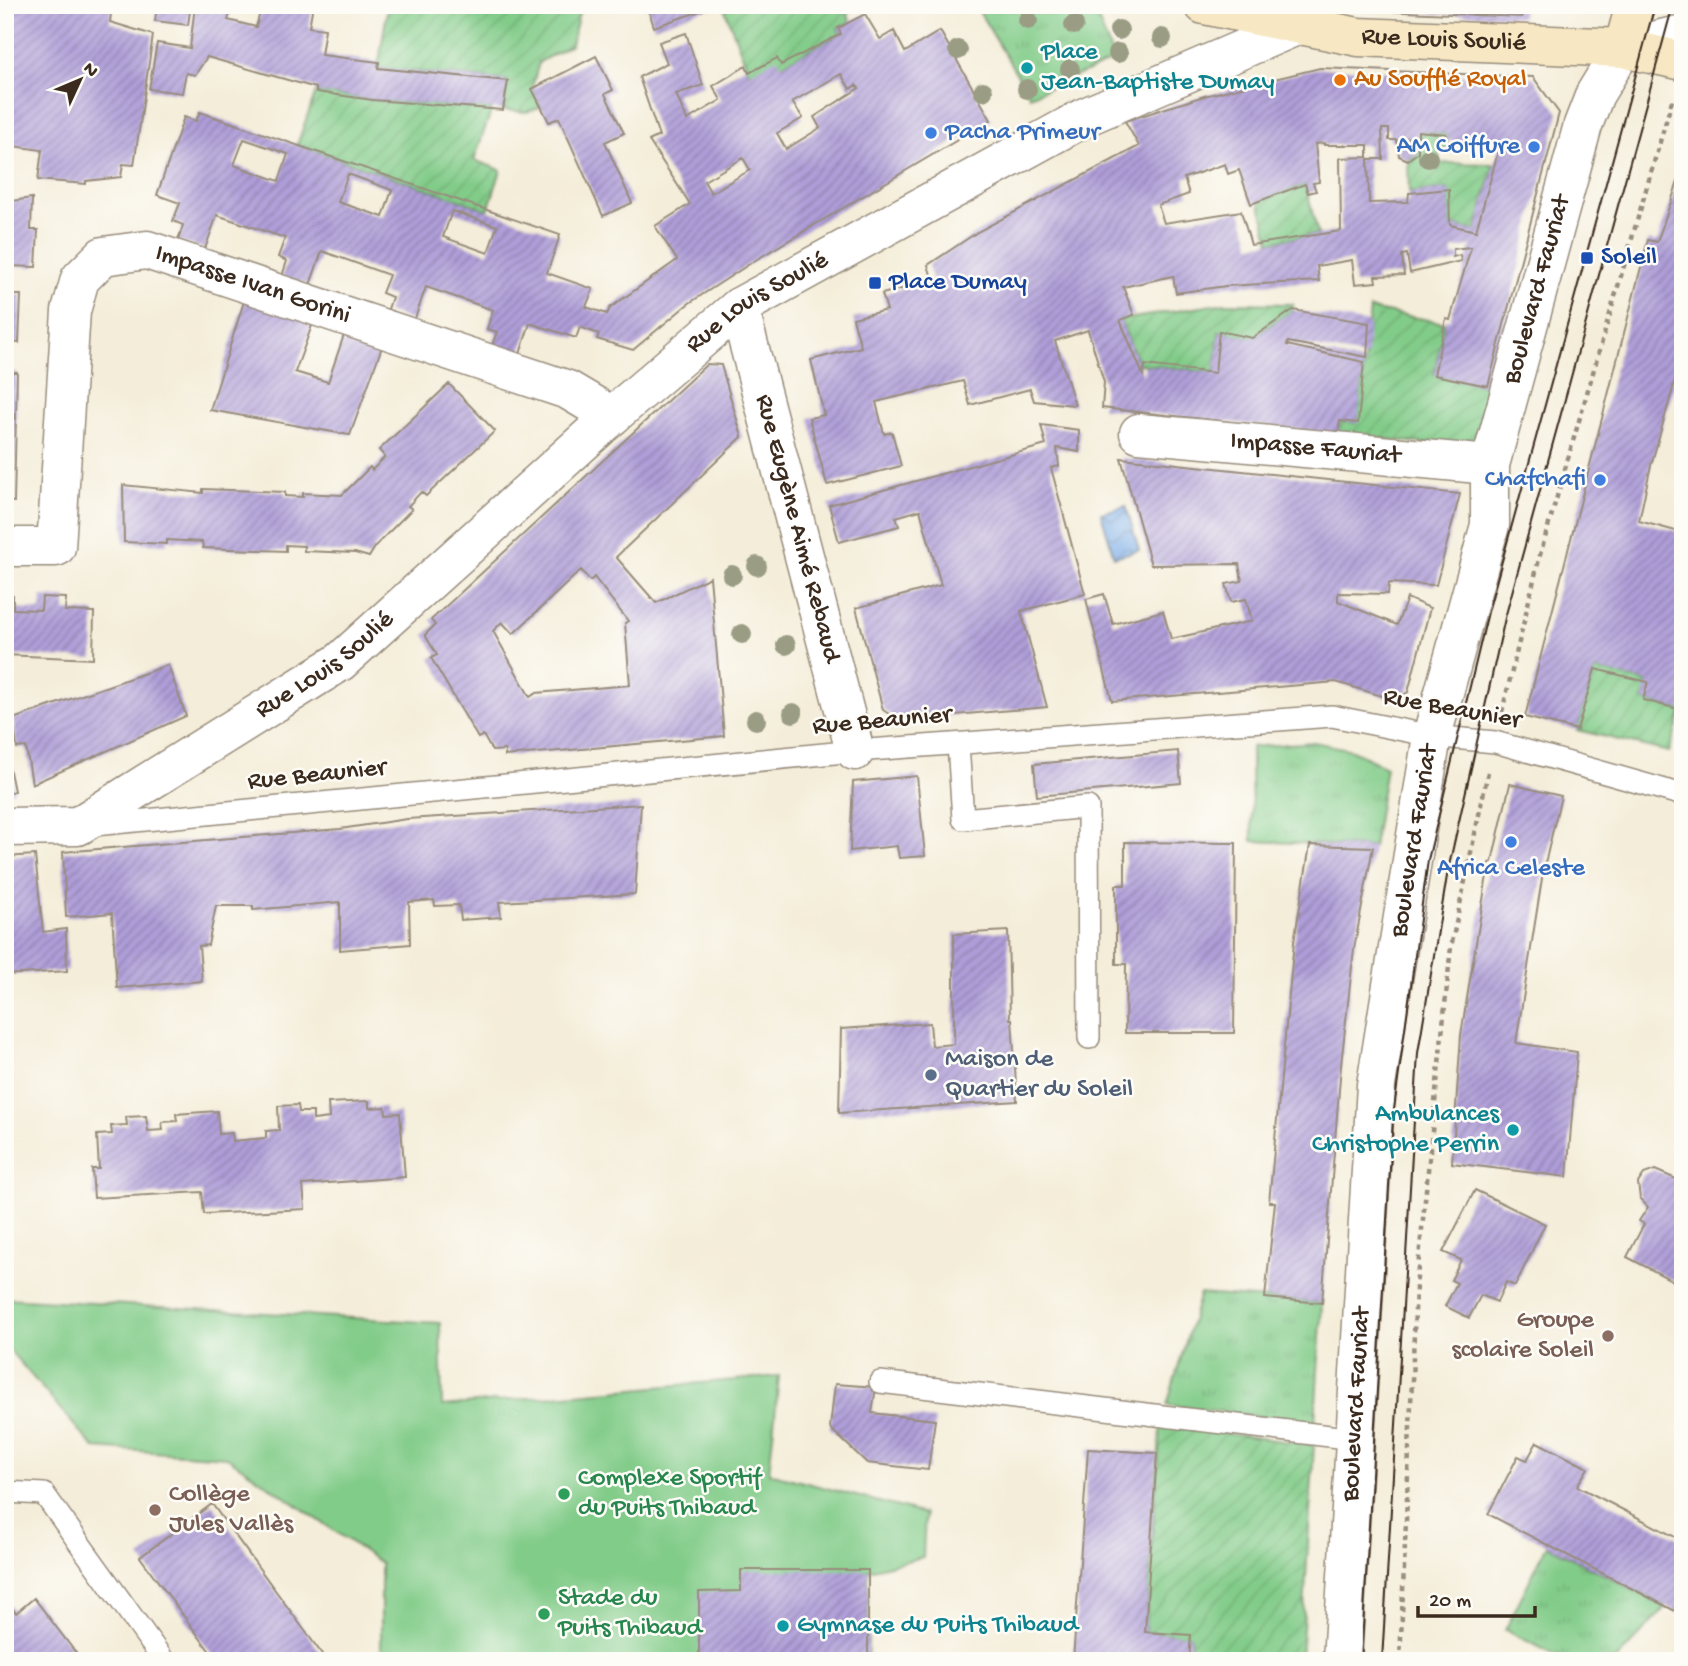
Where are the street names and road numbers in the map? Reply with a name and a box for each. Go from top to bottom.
street label: Rue Louis Soulié [1361,22,1527,59]
street label: Boulevard Fauriat [1497,190,1579,389]
street label: Impasse Ivan Gorini [151,238,354,332]
street label: Rue Louis Soulié [680,245,835,361]
street label: Rue Eugène Aimé Rebaud [747,391,847,668]
street label: Impasse Fauriat [1229,426,1404,472]
street label: Rue Louis Soulié [250,604,401,726]
street label: Rue Beaunier [1381,683,1526,738]
street label: Rue Beaunier [811,700,956,744]
street label: Boulevard Fauriat [1384,740,1446,941]
street label: Rue Beaunier [246,753,391,799]
street label: Boulevard Fauriat [1336,1304,1378,1503]

